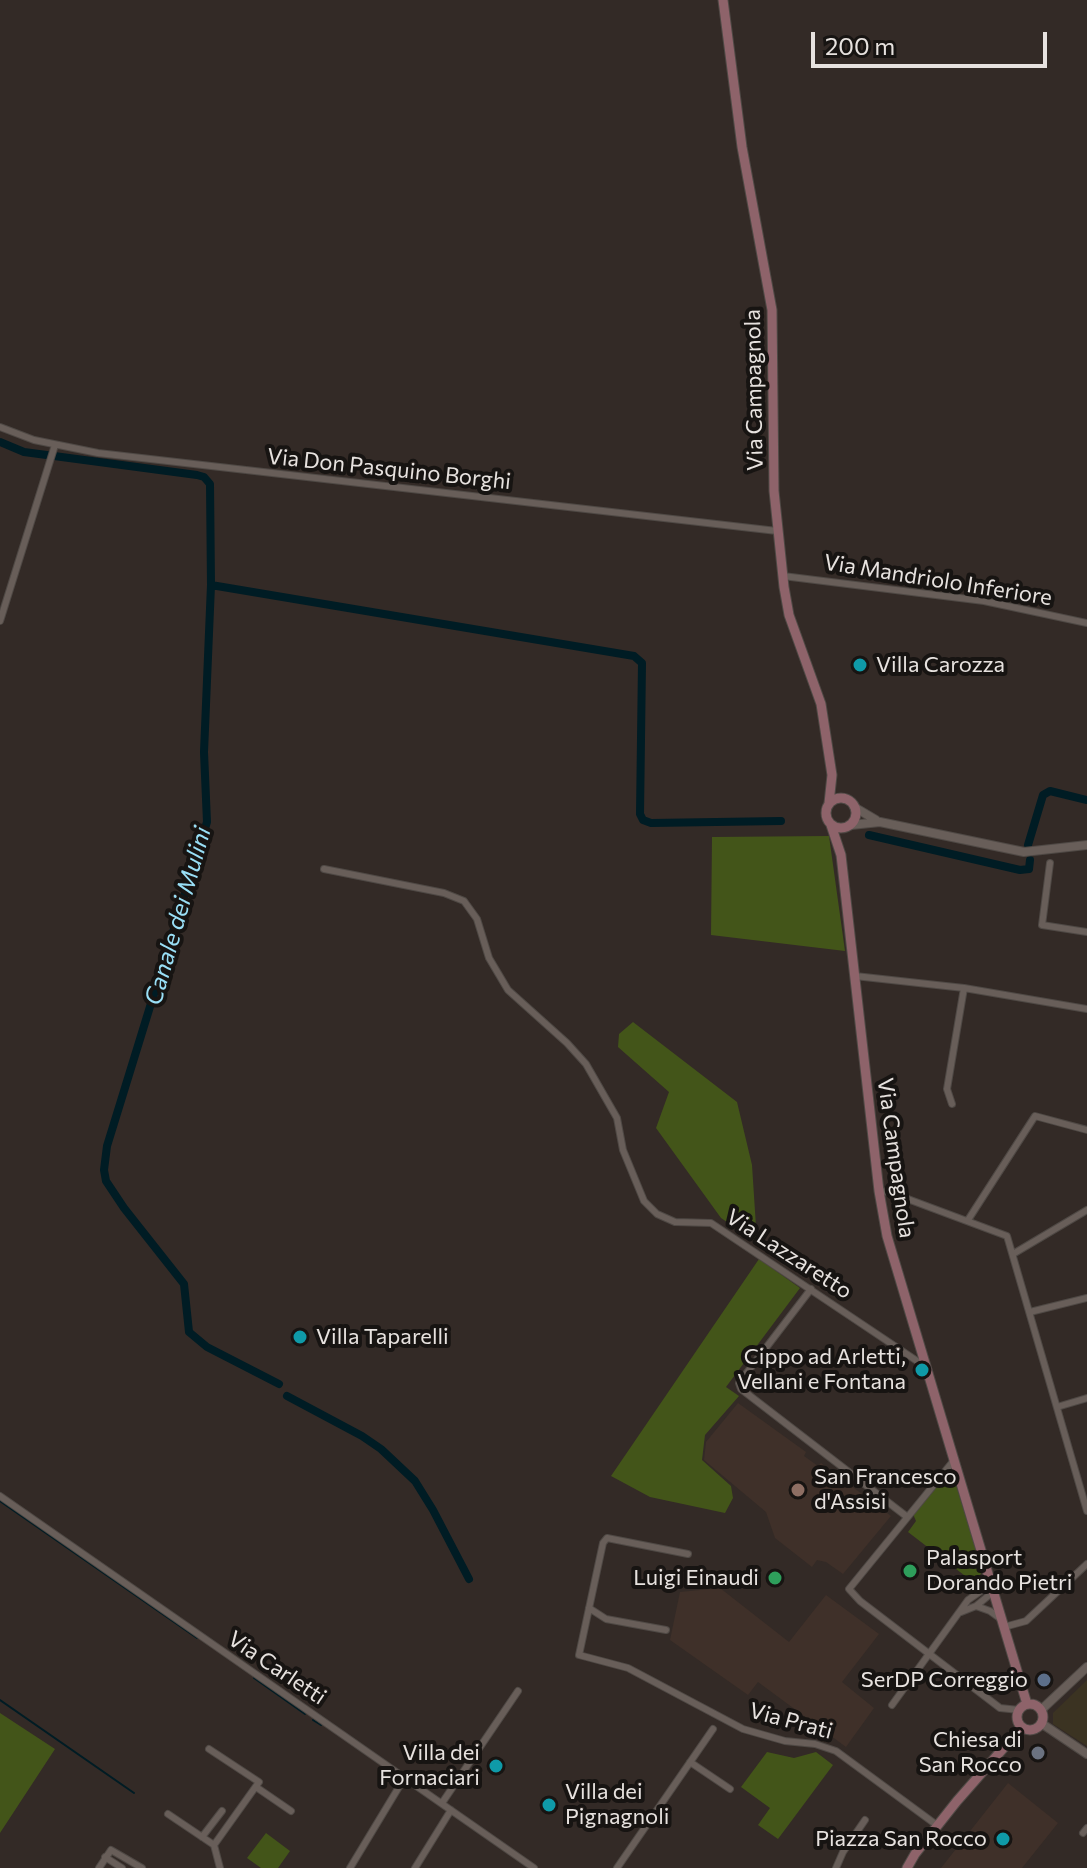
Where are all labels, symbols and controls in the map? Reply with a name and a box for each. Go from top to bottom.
scale bar [815,16,1051,66]
text: 200 m [825,31,895,60]
street label: Via Campagnola [739,309,769,471]
street label: Via Don Pasquino Borghi [266,443,512,495]
street label: Via Mandriolo Inferiore [822,549,1054,611]
place label: Villa Carozza [876,652,1005,678]
marker: Villa Carozza [851,656,869,674]
water label: Canale dei Mulini [139,823,217,1009]
street label: Via Campagnola [872,1076,920,1240]
street label: Via Lazzaretto [721,1203,857,1305]
place label: Villa Taparelli [316,1324,449,1350]
marker: Villa Taparelli [291,1328,309,1346]
place label: Cippo ad Arletti, Vellani e Fontana [737,1344,906,1396]
marker: Cippo ad Arletti, Vellani e Fontana [913,1361,931,1379]
place label: San Francesco d'Assisi [814,1464,957,1516]
marker: San Francesco d'Assisi [789,1481,807,1499]
place label: Palasport Dorando Pietri [926,1545,1072,1596]
marker: Palasport Dorando Pietri [901,1562,919,1580]
place label: Luigi Einaudi [633,1565,759,1591]
marker: Luigi Einaudi [766,1569,784,1587]
street label: Via Carletti [223,1626,331,1710]
place label: SerDP Correggio [861,1667,1028,1693]
marker: SerDP Correggio [1035,1671,1053,1689]
street label: Via Prati [747,1697,835,1745]
place label: Chiesa di San Rocco [919,1727,1022,1778]
place label: Villa dei Fornaciari [379,1740,480,1792]
marker: Chiesa di San Rocco [1029,1744,1047,1762]
marker: Villa dei Fornaciari [487,1757,505,1775]
place label: Villa dei Pignagnoli [565,1779,669,1830]
marker: Villa dei Pignagnoli [540,1796,558,1814]
place label: Piazza San Rocco [815,1826,987,1852]
marker: Piazza San Rocco [994,1830,1012,1848]

